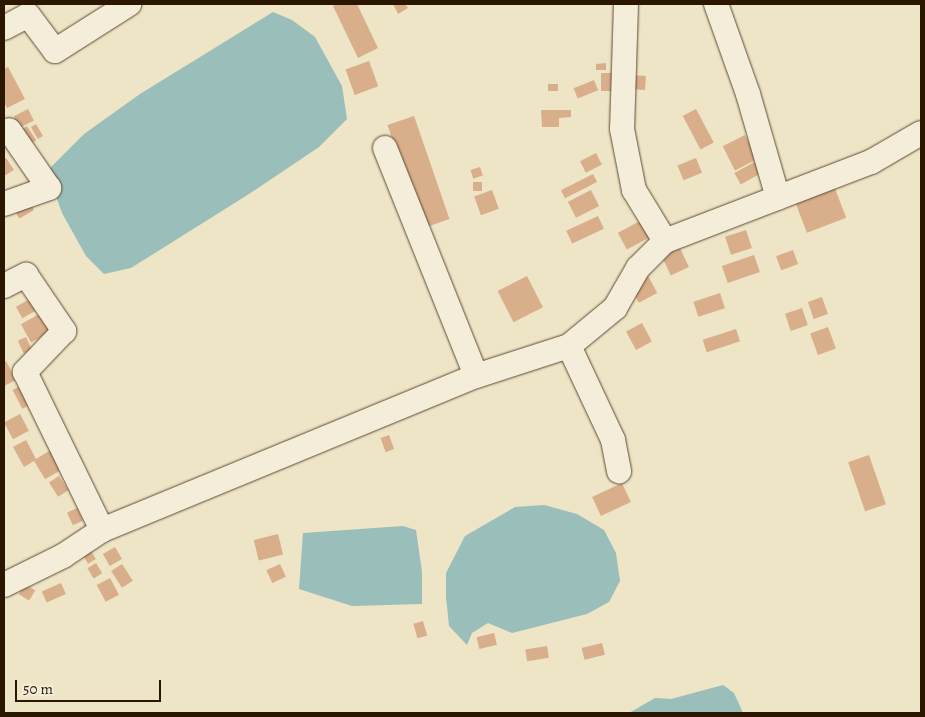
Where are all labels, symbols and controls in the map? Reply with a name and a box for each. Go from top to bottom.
scale bar [18,670,164,702]
text: 50 m [23,679,53,699]

